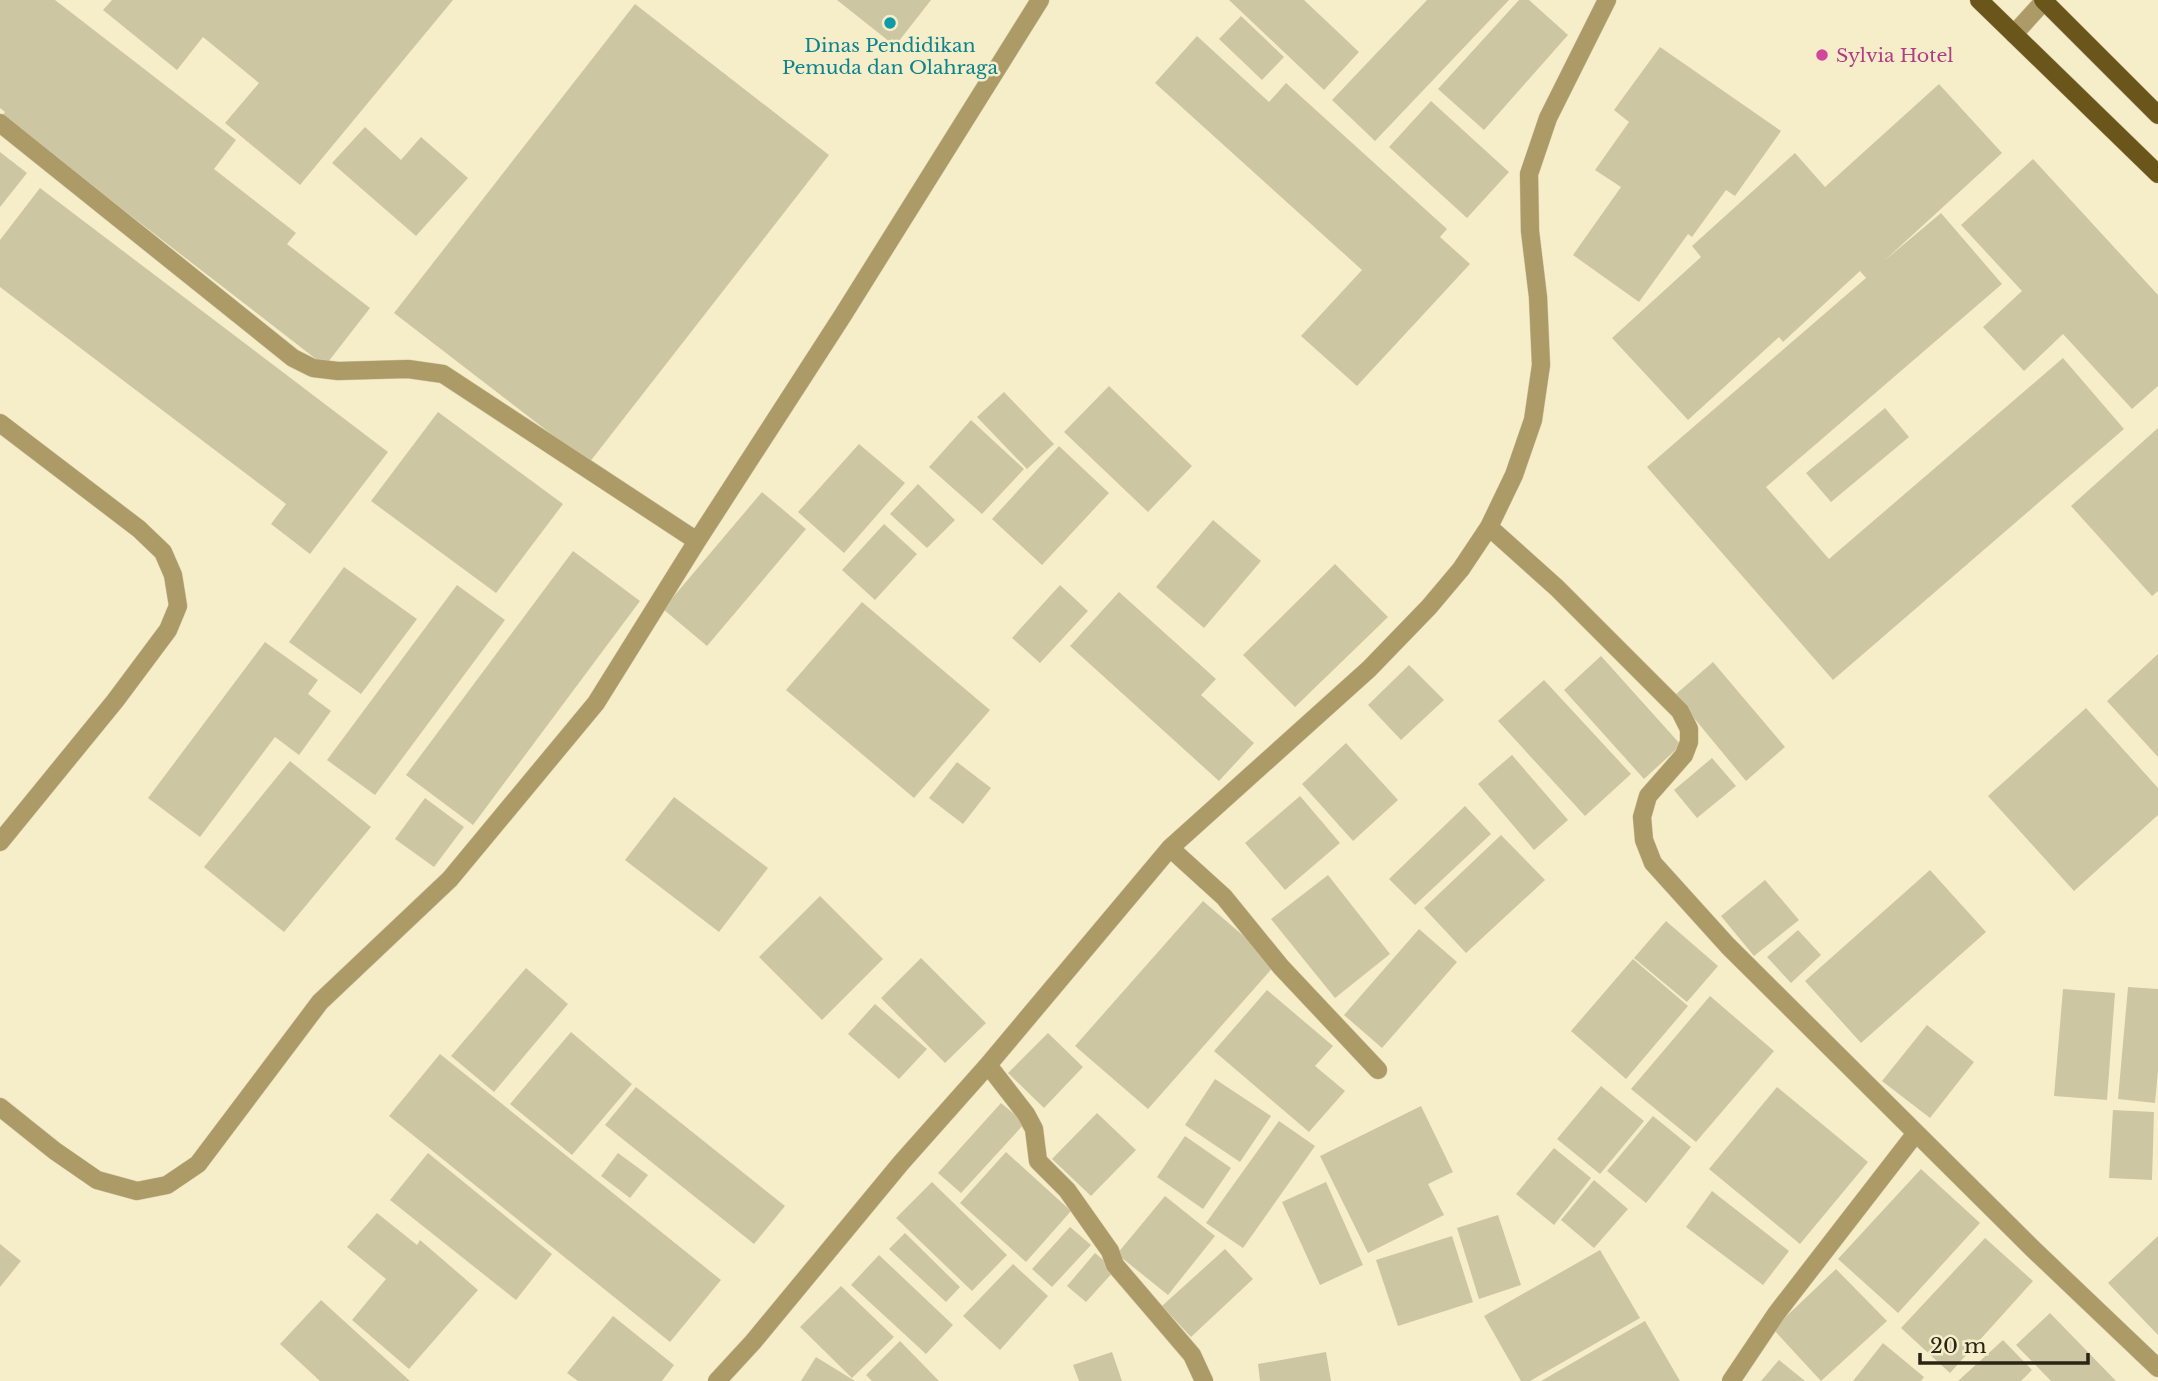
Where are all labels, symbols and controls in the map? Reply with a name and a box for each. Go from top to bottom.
marker: Dinas Pendidikan Pemuda dan Olahraga [882,15,898,31]
place label: Dinas Pendidikan Pemuda dan Olahraga [782,34,998,79]
place label: Sylvia Hotel [1836,44,1954,67]
marker: Sylvia Hotel [1814,47,1830,63]
scale bar [1920,1322,2088,1366]
text: 20 m [1930,1333,1987,1359]

